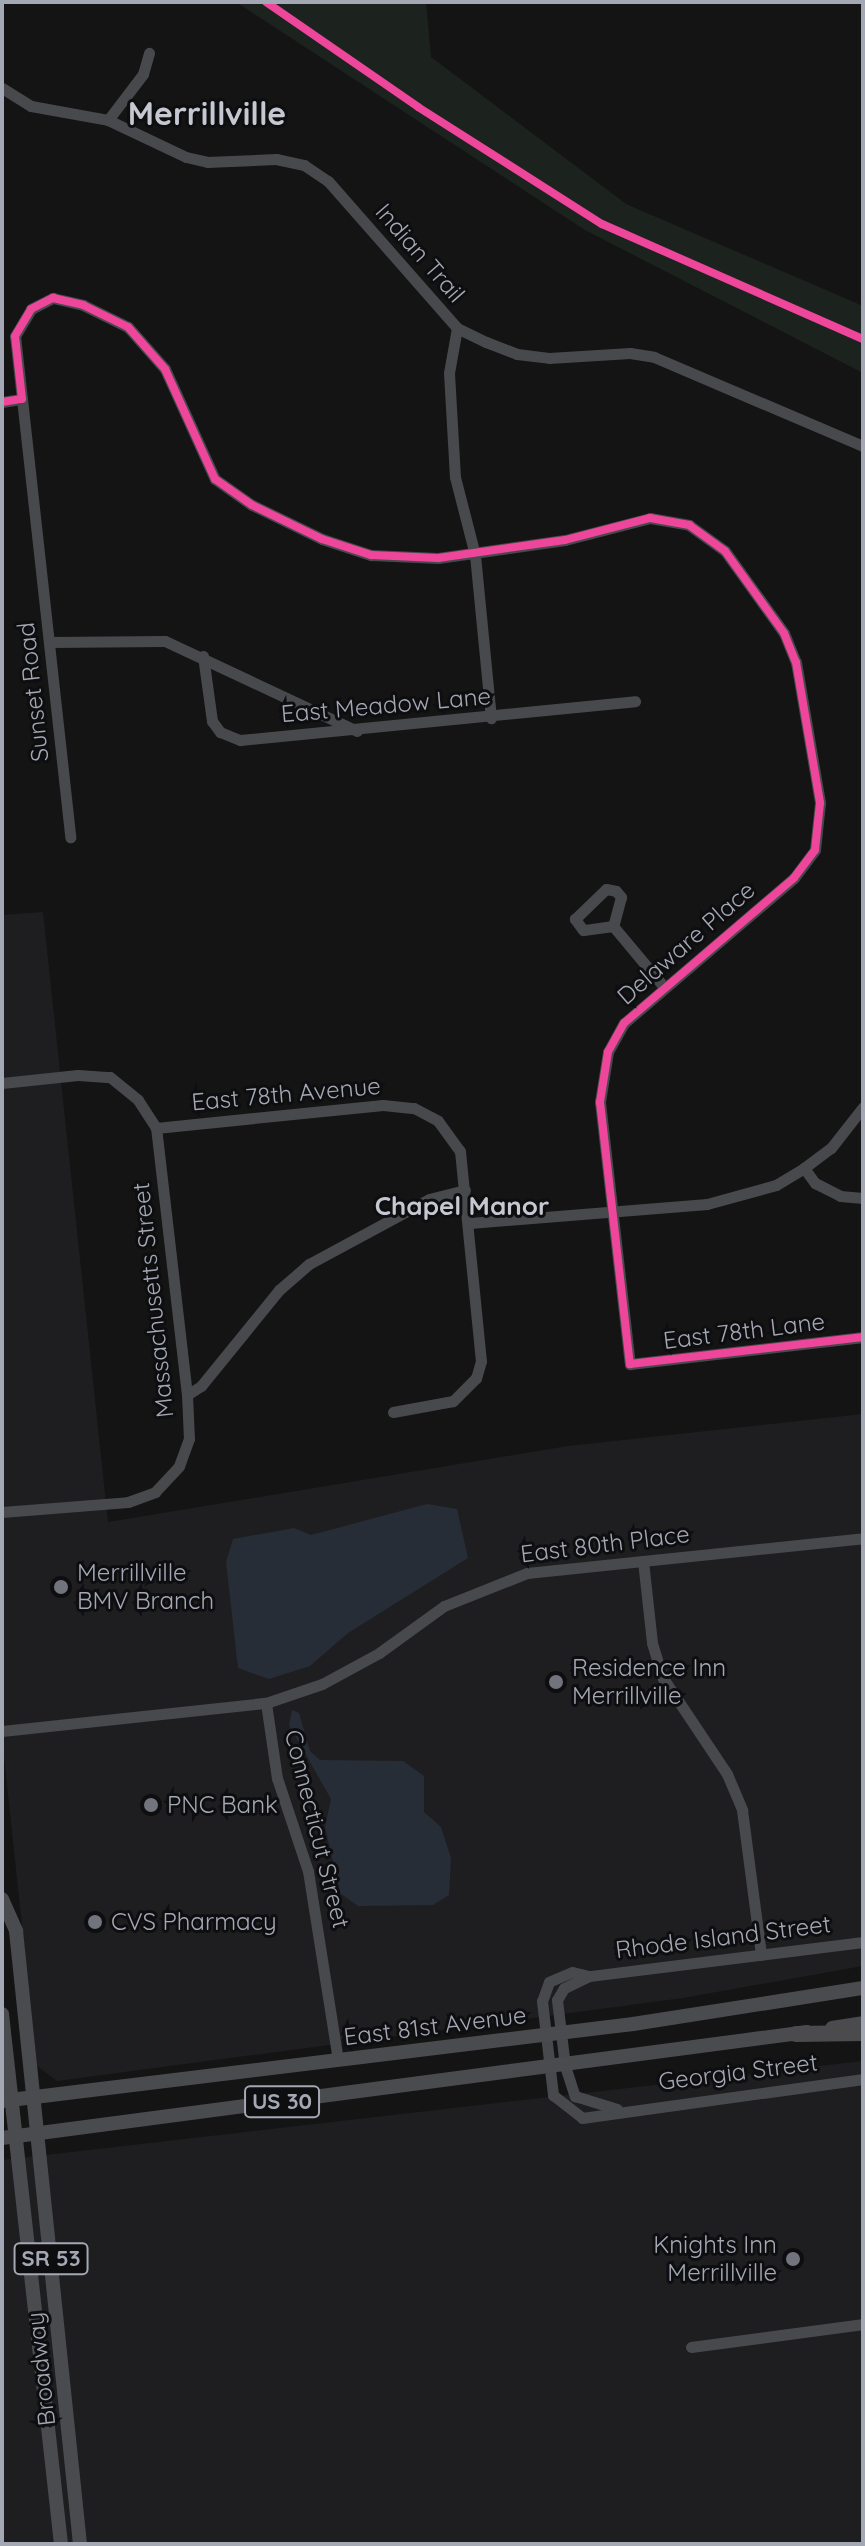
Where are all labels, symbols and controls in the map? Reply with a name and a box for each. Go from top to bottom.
district label: Merrillville [128,94,286,132]
street label: Indian Trail [369,198,471,308]
street label: Sunset Road [11,621,55,763]
street label: East Meadow Lane [280,681,492,729]
street label: Delaware Place [611,875,761,1011]
street label: East 78th Avenue [190,1071,382,1117]
street label: Massachusetts Street [126,1181,180,1419]
district label: Chapel Manor [375,1190,549,1222]
street label: East 78th Lane [662,1307,826,1355]
street label: East 80th Place [519,1519,691,1569]
place label: Merrillville BMV Branch [77,1559,214,1615]
marker: Merrillville BMV Branch [52,1578,70,1596]
place label: Residence Inn Merrillville [572,1654,726,1710]
marker: Residence Inn Merrillville [547,1673,565,1691]
street label: Connecticut Street [278,1727,356,1931]
place label: PNC Bank [167,1791,278,1819]
marker: PNC Bank [142,1796,160,1814]
place label: CVS Pharmacy [111,1908,277,1936]
street label: Rhode Island Street [614,1910,832,1964]
marker: CVS Pharmacy [86,1913,104,1931]
street label: East 81st Avenue [342,2000,528,2052]
street label: Georgia Street [657,2048,819,2096]
road number: US 30 [244,2084,320,2120]
place label: Knights Inn Merrillville [653,2231,777,2287]
road number: SR 53 [13,2241,89,2277]
marker: Knights Inn Merrillville [784,2250,802,2268]
street label: Broadway [21,2311,61,2427]

